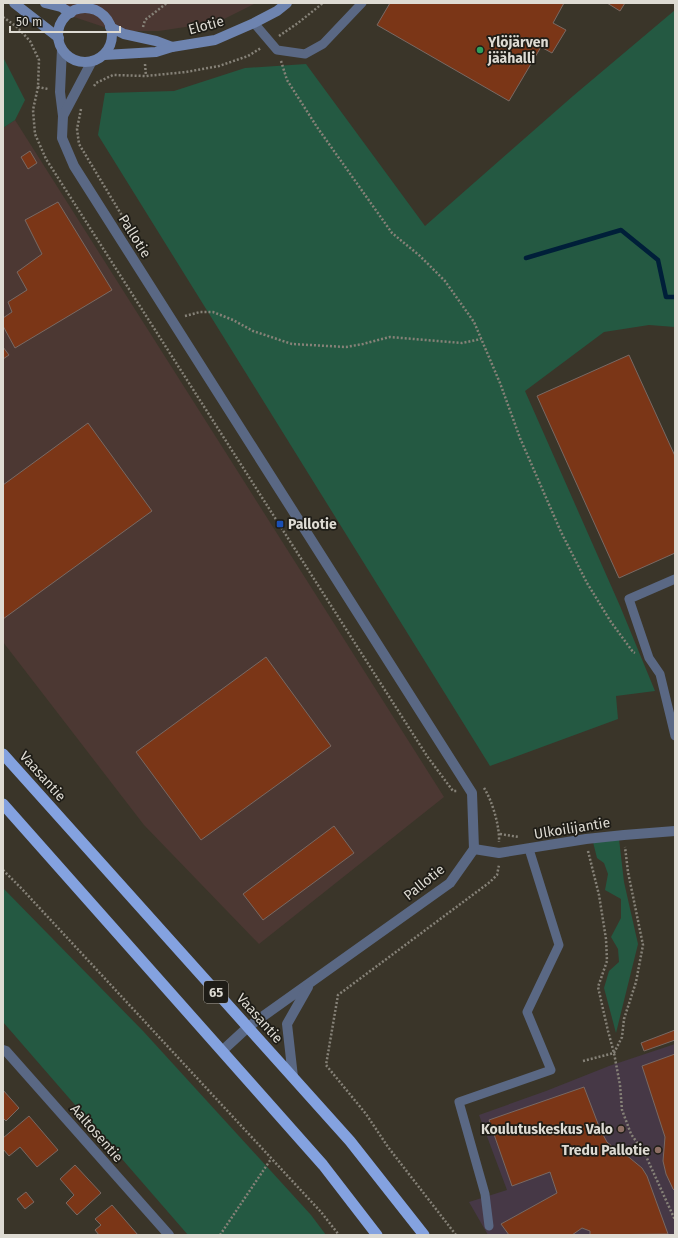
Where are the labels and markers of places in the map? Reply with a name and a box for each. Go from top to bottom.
place label: Ylöjärven jäähalli [487,34,549,67]
marker: Ylöjärven jäähalli [475,45,485,55]
place label: Pallotie [288,516,337,533]
marker: Pallotie [275,519,285,529]
place label: Koulutuskeskus Valo [481,1121,613,1138]
marker: Koulutuskeskus Valo [616,1124,626,1134]
place label: Tredu Pallotie [562,1142,650,1159]
marker: Tredu Pallotie [653,1145,663,1155]

